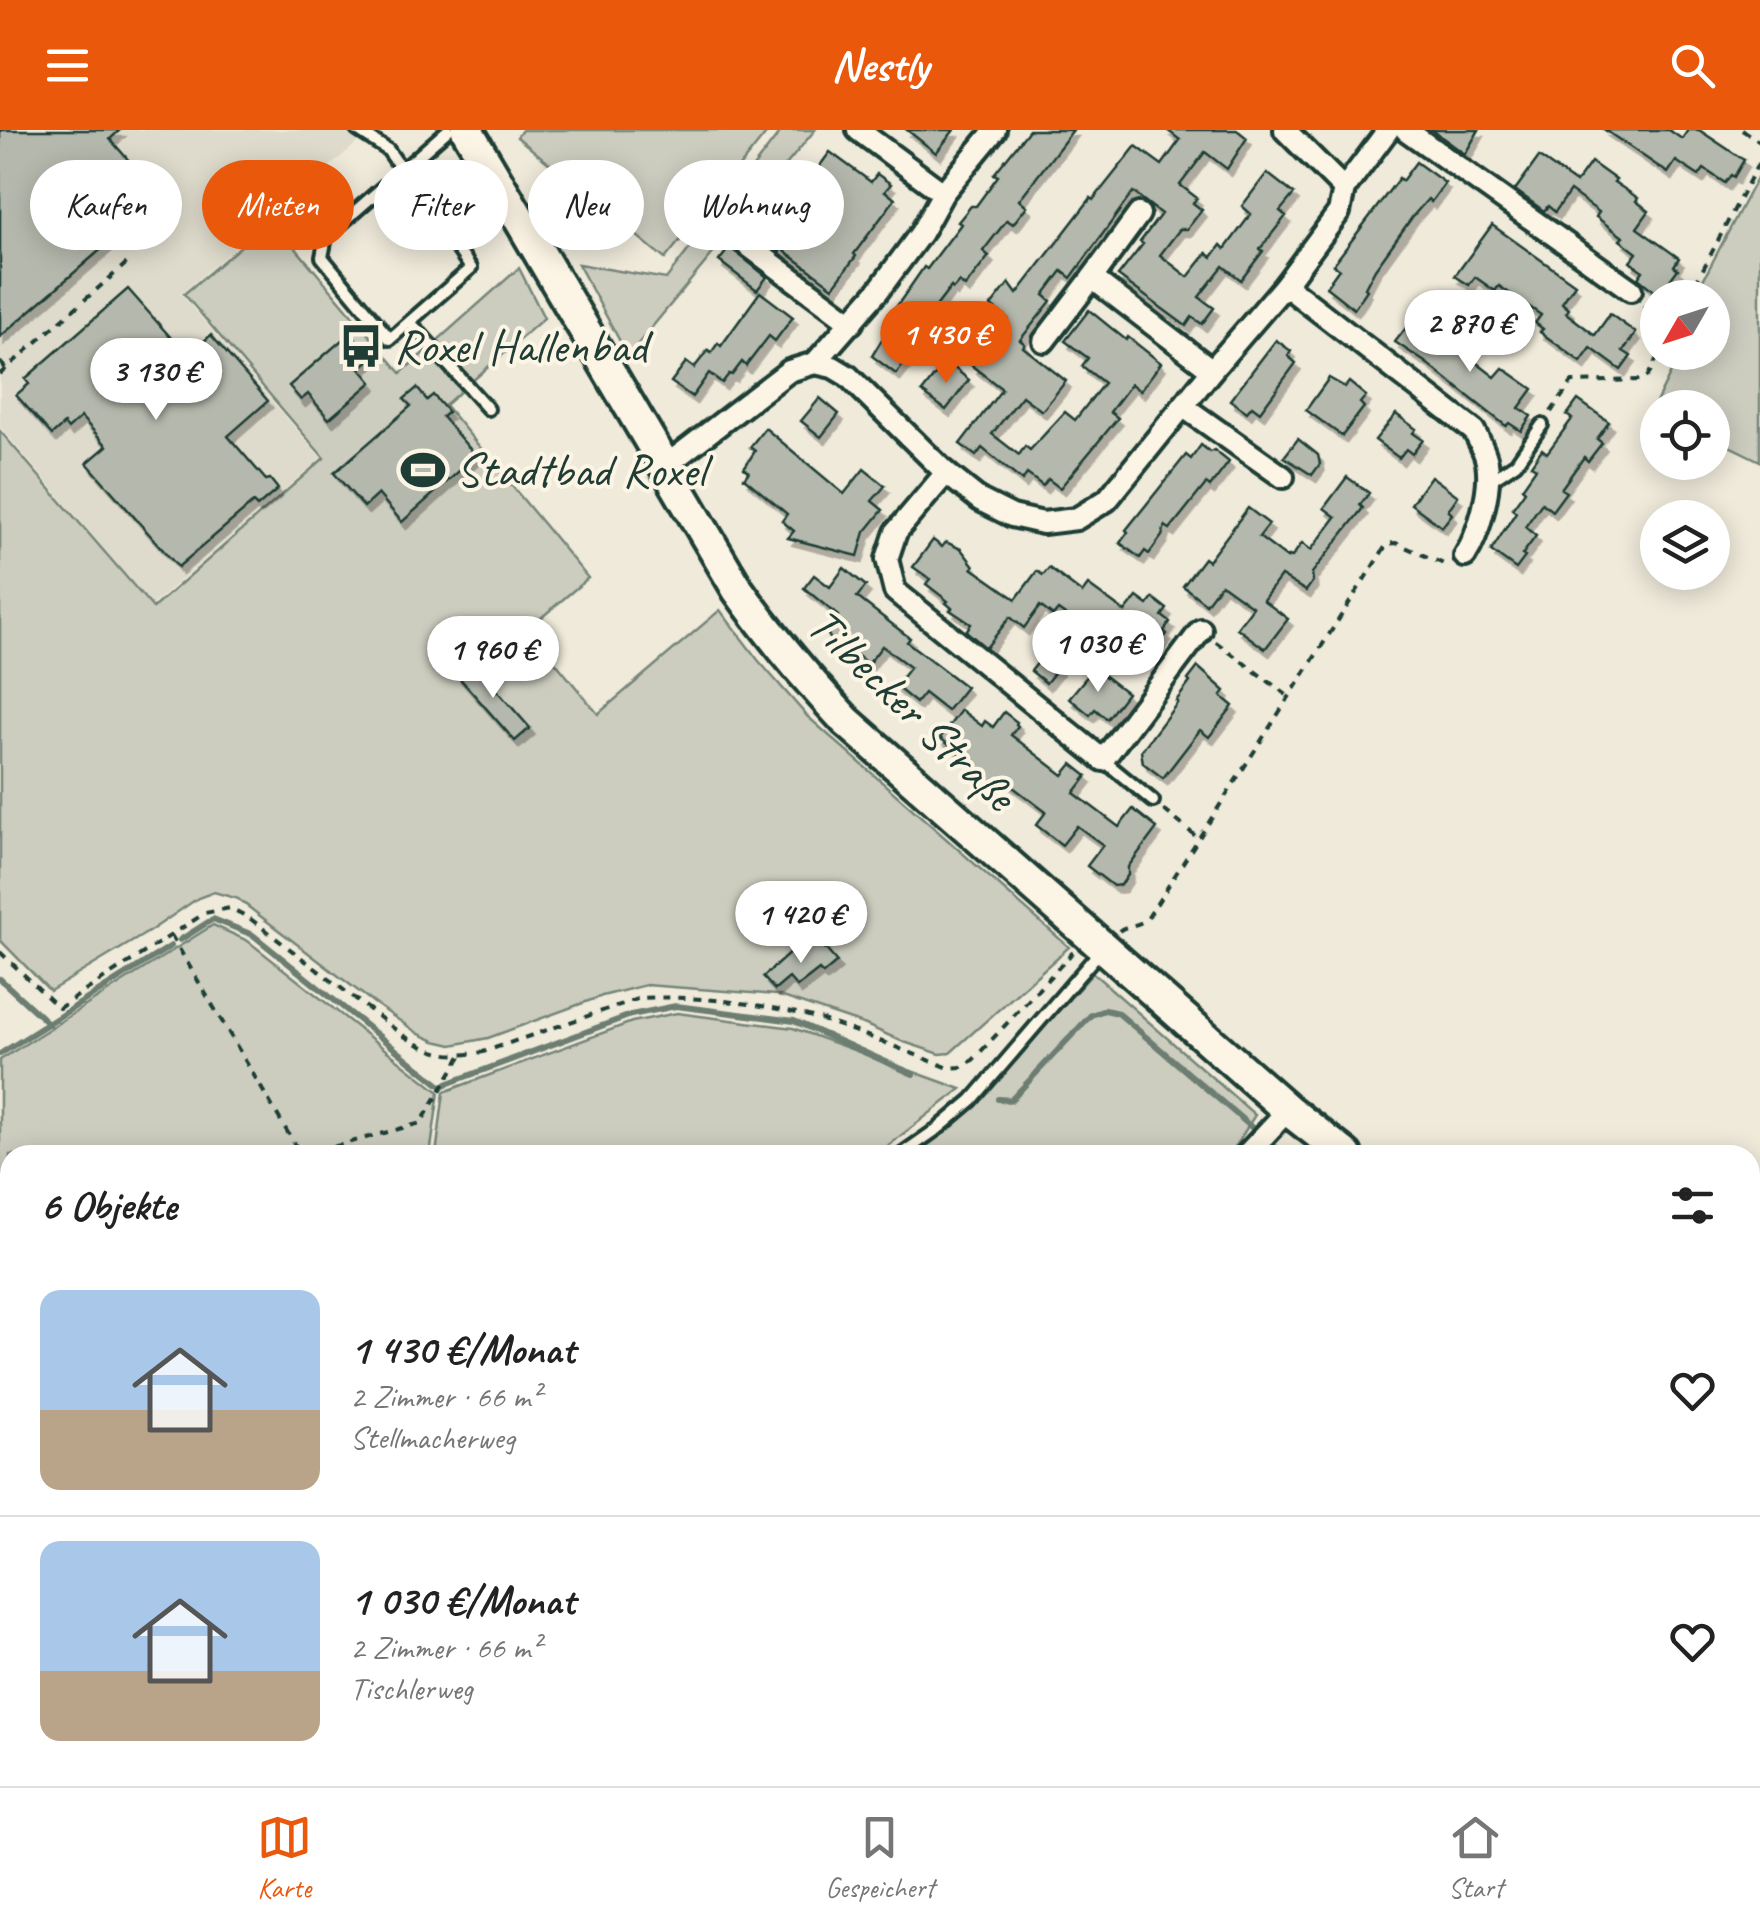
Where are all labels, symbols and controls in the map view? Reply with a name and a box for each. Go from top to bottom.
text: Nestly [831,37,929,94]
icon: menu [40,38,95,93]
icon: search [1665,38,1720,93]
chip: Kaufen [30,160,182,250]
chip: Mieten [202,160,354,250]
chip: Filter [374,160,508,250]
chip: Neu [528,160,644,250]
chip: Wohnung [664,160,844,250]
north arrow [1640,280,1730,370]
map controls [1640,280,1730,590]
pin: 2 870 € [1378,290,1562,375]
pin: 1 430 € [854,301,1038,386]
text: 2 870 € [1426,302,1514,343]
text: 1 430 € [902,313,990,354]
place label: Roxel Hallenbad [394,316,654,376]
bus stop icon: Roxel Hallenbad [337,322,385,370]
pin: 3 130 € [64,338,248,423]
text: 3 130 € [112,350,200,391]
button: locate [1640,390,1730,480]
place label: Stadtbad Roxel [456,440,713,500]
sports icon: Stadtbad Roxel [399,446,447,494]
button: layers [1640,500,1730,590]
street label: Tilbecker Straße [795,595,1031,826]
pin: 1 030 € [1006,610,1190,695]
pin: 1 960 € [401,616,585,701]
text: 1 030 € [1054,622,1142,663]
text: 1 960 € [449,628,537,669]
pin: 1 420 € [709,881,893,966]
text: 1 420 € [757,893,845,934]
icon: filters [1665,1178,1720,1233]
text: 6 Objekte [40,1179,176,1232]
text: 1 430 €/Monat [350,1323,575,1376]
icon: home [120,1330,240,1450]
icon: heart [1665,1363,1720,1418]
text: 2 Zimmer · 66 m² [350,1376,540,1417]
text: Stellmacherweg [350,1417,515,1458]
text: 1 030 €/Monat [350,1574,575,1627]
icon: home [120,1581,240,1701]
icon: heart [1665,1614,1720,1669]
text: 2 Zimmer · 66 m² [350,1627,540,1668]
text: Tischlerweg [350,1668,473,1709]
tab: Karte [257,1810,312,1905]
tab: Gespeichert [825,1810,935,1905]
tab: Start [1448,1810,1503,1905]

